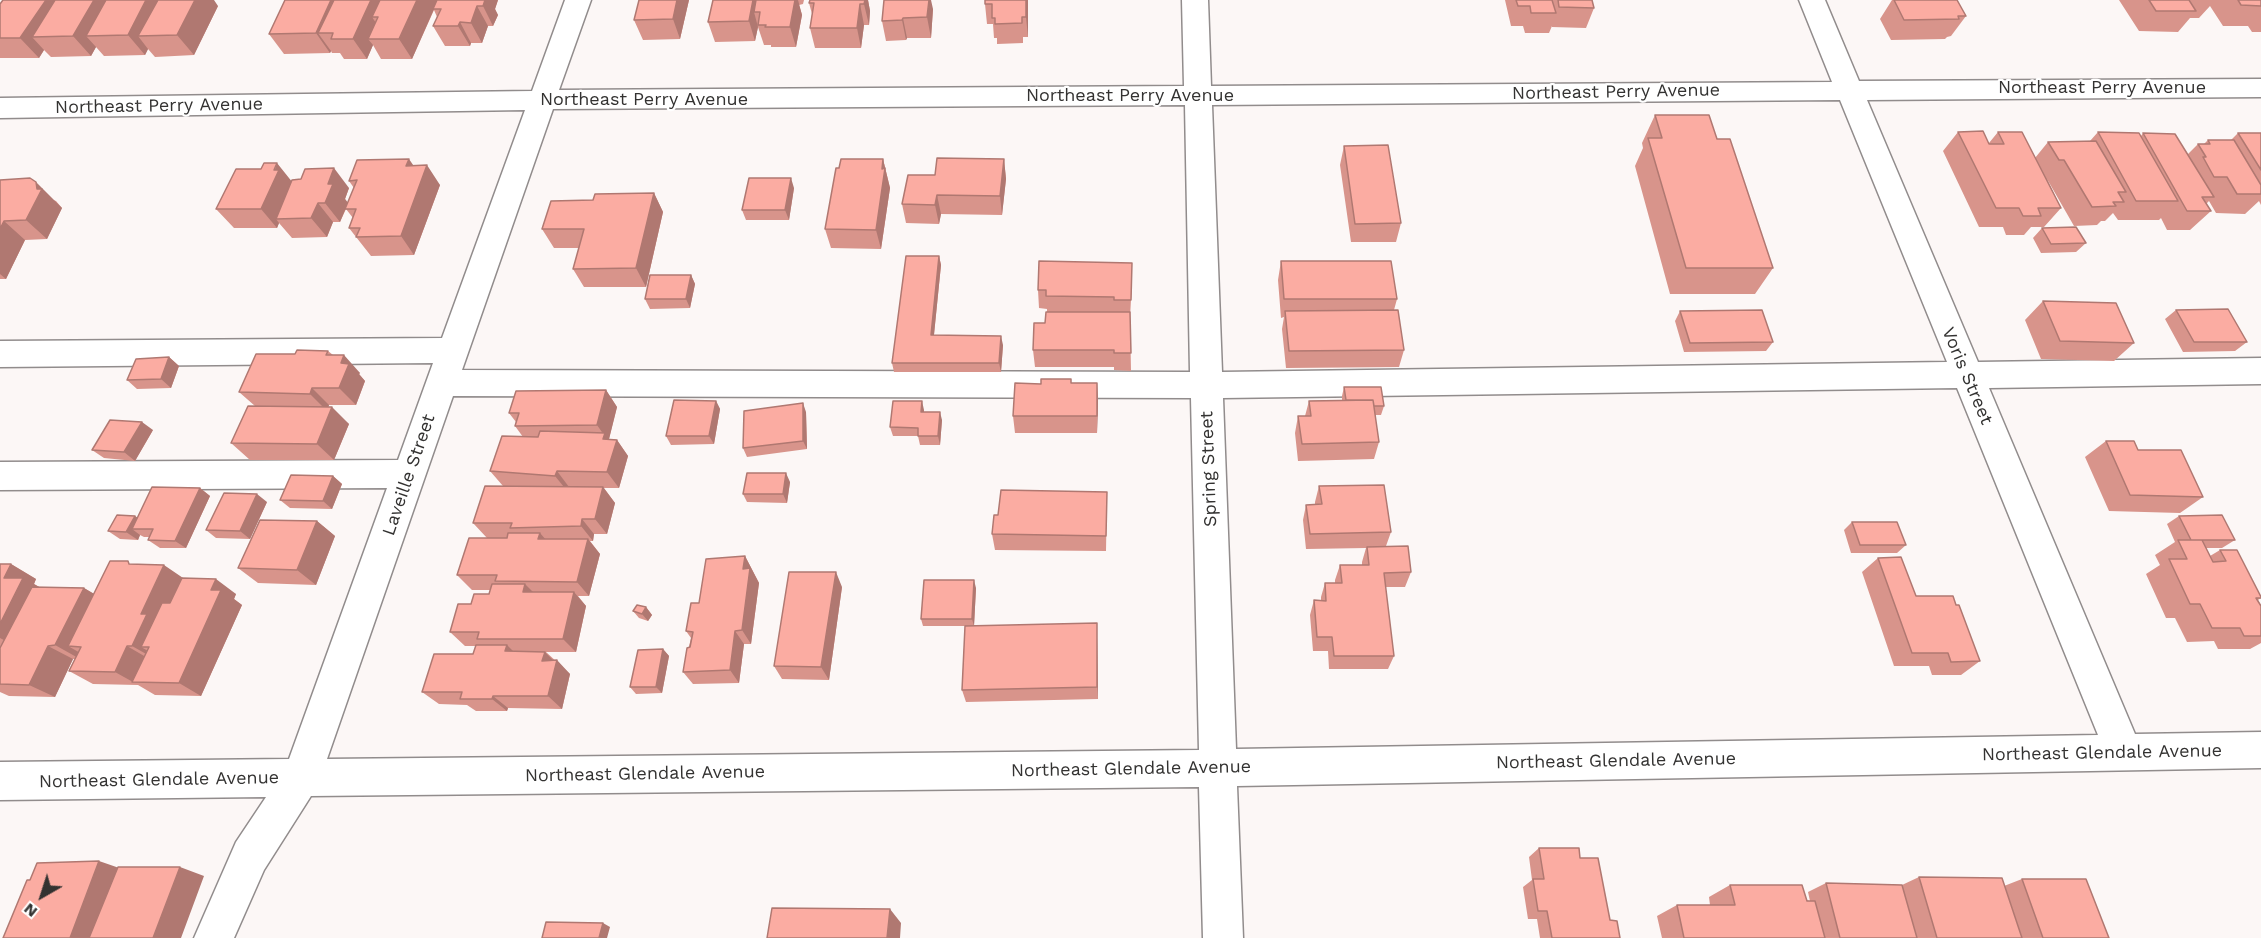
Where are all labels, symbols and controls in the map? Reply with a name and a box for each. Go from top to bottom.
street label: Northeast Perry Avenue [1998,77,2206,99]
street label: Northeast Perry Avenue [1512,79,1720,105]
street label: Northeast Perry Avenue [1026,85,1234,107]
street label: Northeast Perry Avenue [540,89,748,111]
street label: Northeast Perry Avenue [55,93,263,119]
street label: Voris Street [1937,324,1997,428]
street label: Laveille Street [378,411,440,539]
street label: Spring Street [1196,411,1222,527]
street label: Northeast Glendale Avenue [1982,740,2222,766]
street label: Northeast Glendale Avenue [1496,748,1736,774]
street label: Northeast Glendale Avenue [1011,756,1251,782]
street label: Northeast Glendale Avenue [525,761,765,787]
street label: Northeast Glendale Avenue [39,767,279,793]
north arrow [12,866,72,926]
text: N [20,899,41,921]

